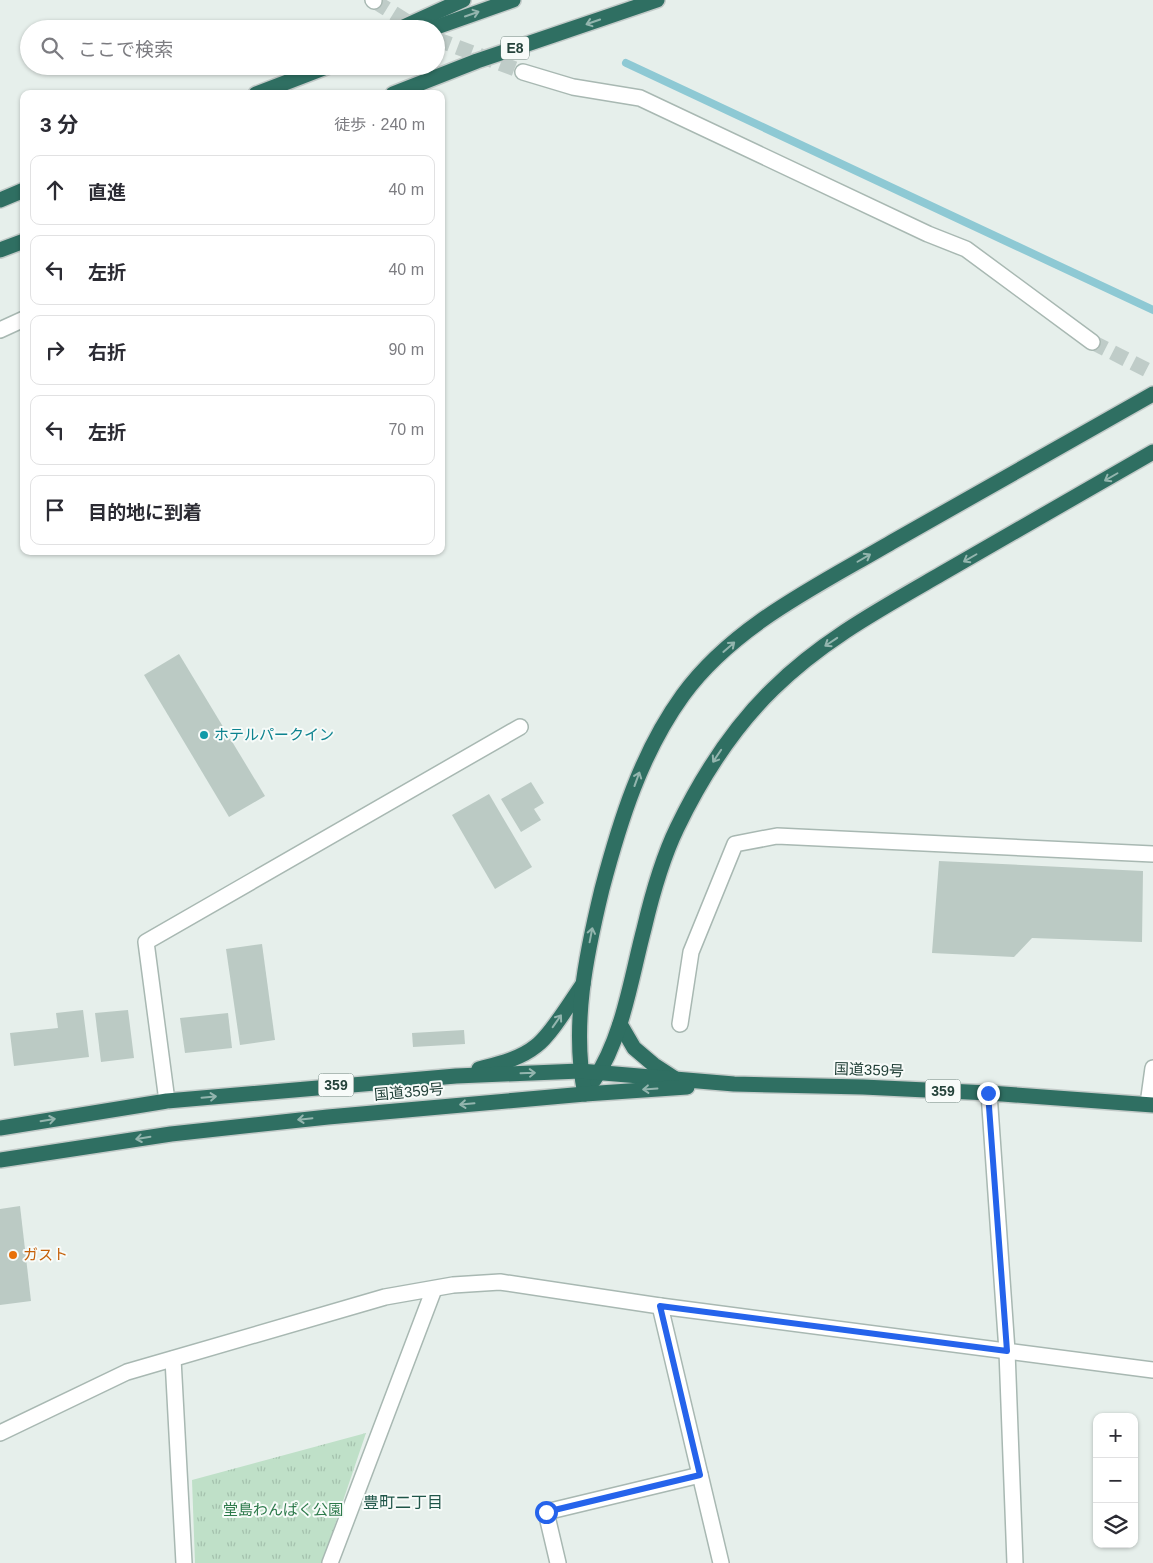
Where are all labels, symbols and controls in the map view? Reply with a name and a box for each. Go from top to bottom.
one-way arrow [464,9,480,18]
one-way arrow [586,18,601,27]
search box [20,20,445,75]
icon: search [38,34,66,62]
road number: E8 [501,36,529,59]
text: ここで検索 [78,39,173,60]
text: 3 分 [40,113,79,136]
text: 徒歩 · 240 m [334,116,425,133]
icon: ahead [41,176,69,204]
text: 40 m [388,181,424,198]
text: 直進 [88,182,126,203]
icon: left [41,256,69,284]
text: 40 m [388,261,424,278]
text: 左折 [88,262,126,283]
icon: right [41,336,69,364]
text: 90 m [388,341,424,358]
text: 右折 [88,342,126,363]
icon: left [41,416,69,444]
text: 70 m [388,421,424,438]
text: 左折 [88,422,126,443]
one-way arrow [1104,472,1118,482]
icon: arrive [41,496,69,524]
text: 目的地に到着 [88,502,202,523]
one-way arrow [857,553,871,563]
one-way arrow [963,553,977,563]
one-way arrow [824,637,838,647]
one-way arrow [722,641,735,653]
place label: ホテルパークイン [214,726,334,743]
marker: ホテルパークイン [198,729,210,741]
one-way arrow [712,749,722,763]
one-way arrow [633,772,642,787]
one-way arrow [587,927,597,943]
one-way arrow [552,1014,562,1028]
street label: 国道359号 [834,1060,904,1079]
one-way arrow [520,1068,536,1077]
road number: 359 [318,1074,354,1096]
street label: 国道359号 [373,1080,445,1103]
road number: 359 [926,1080,960,1102]
route end [977,1082,1000,1105]
one-way arrow [642,1085,658,1094]
one-way arrow [201,1092,217,1102]
one-way arrow [459,1099,475,1109]
one-way arrow [297,1114,313,1124]
one-way arrow [40,1115,56,1125]
one-way arrow [136,1133,152,1143]
place label: ガスト [23,1246,68,1263]
marker: ガスト [7,1249,19,1261]
map controls [1093,1413,1138,1548]
button: + [1093,1413,1138,1458]
button: − [1093,1458,1138,1503]
district label: 豊町二丁目 [363,1494,443,1511]
park label: 堂島わんぱく公園 [223,1501,343,1518]
route start [535,1501,558,1524]
button: layers [1093,1503,1138,1548]

